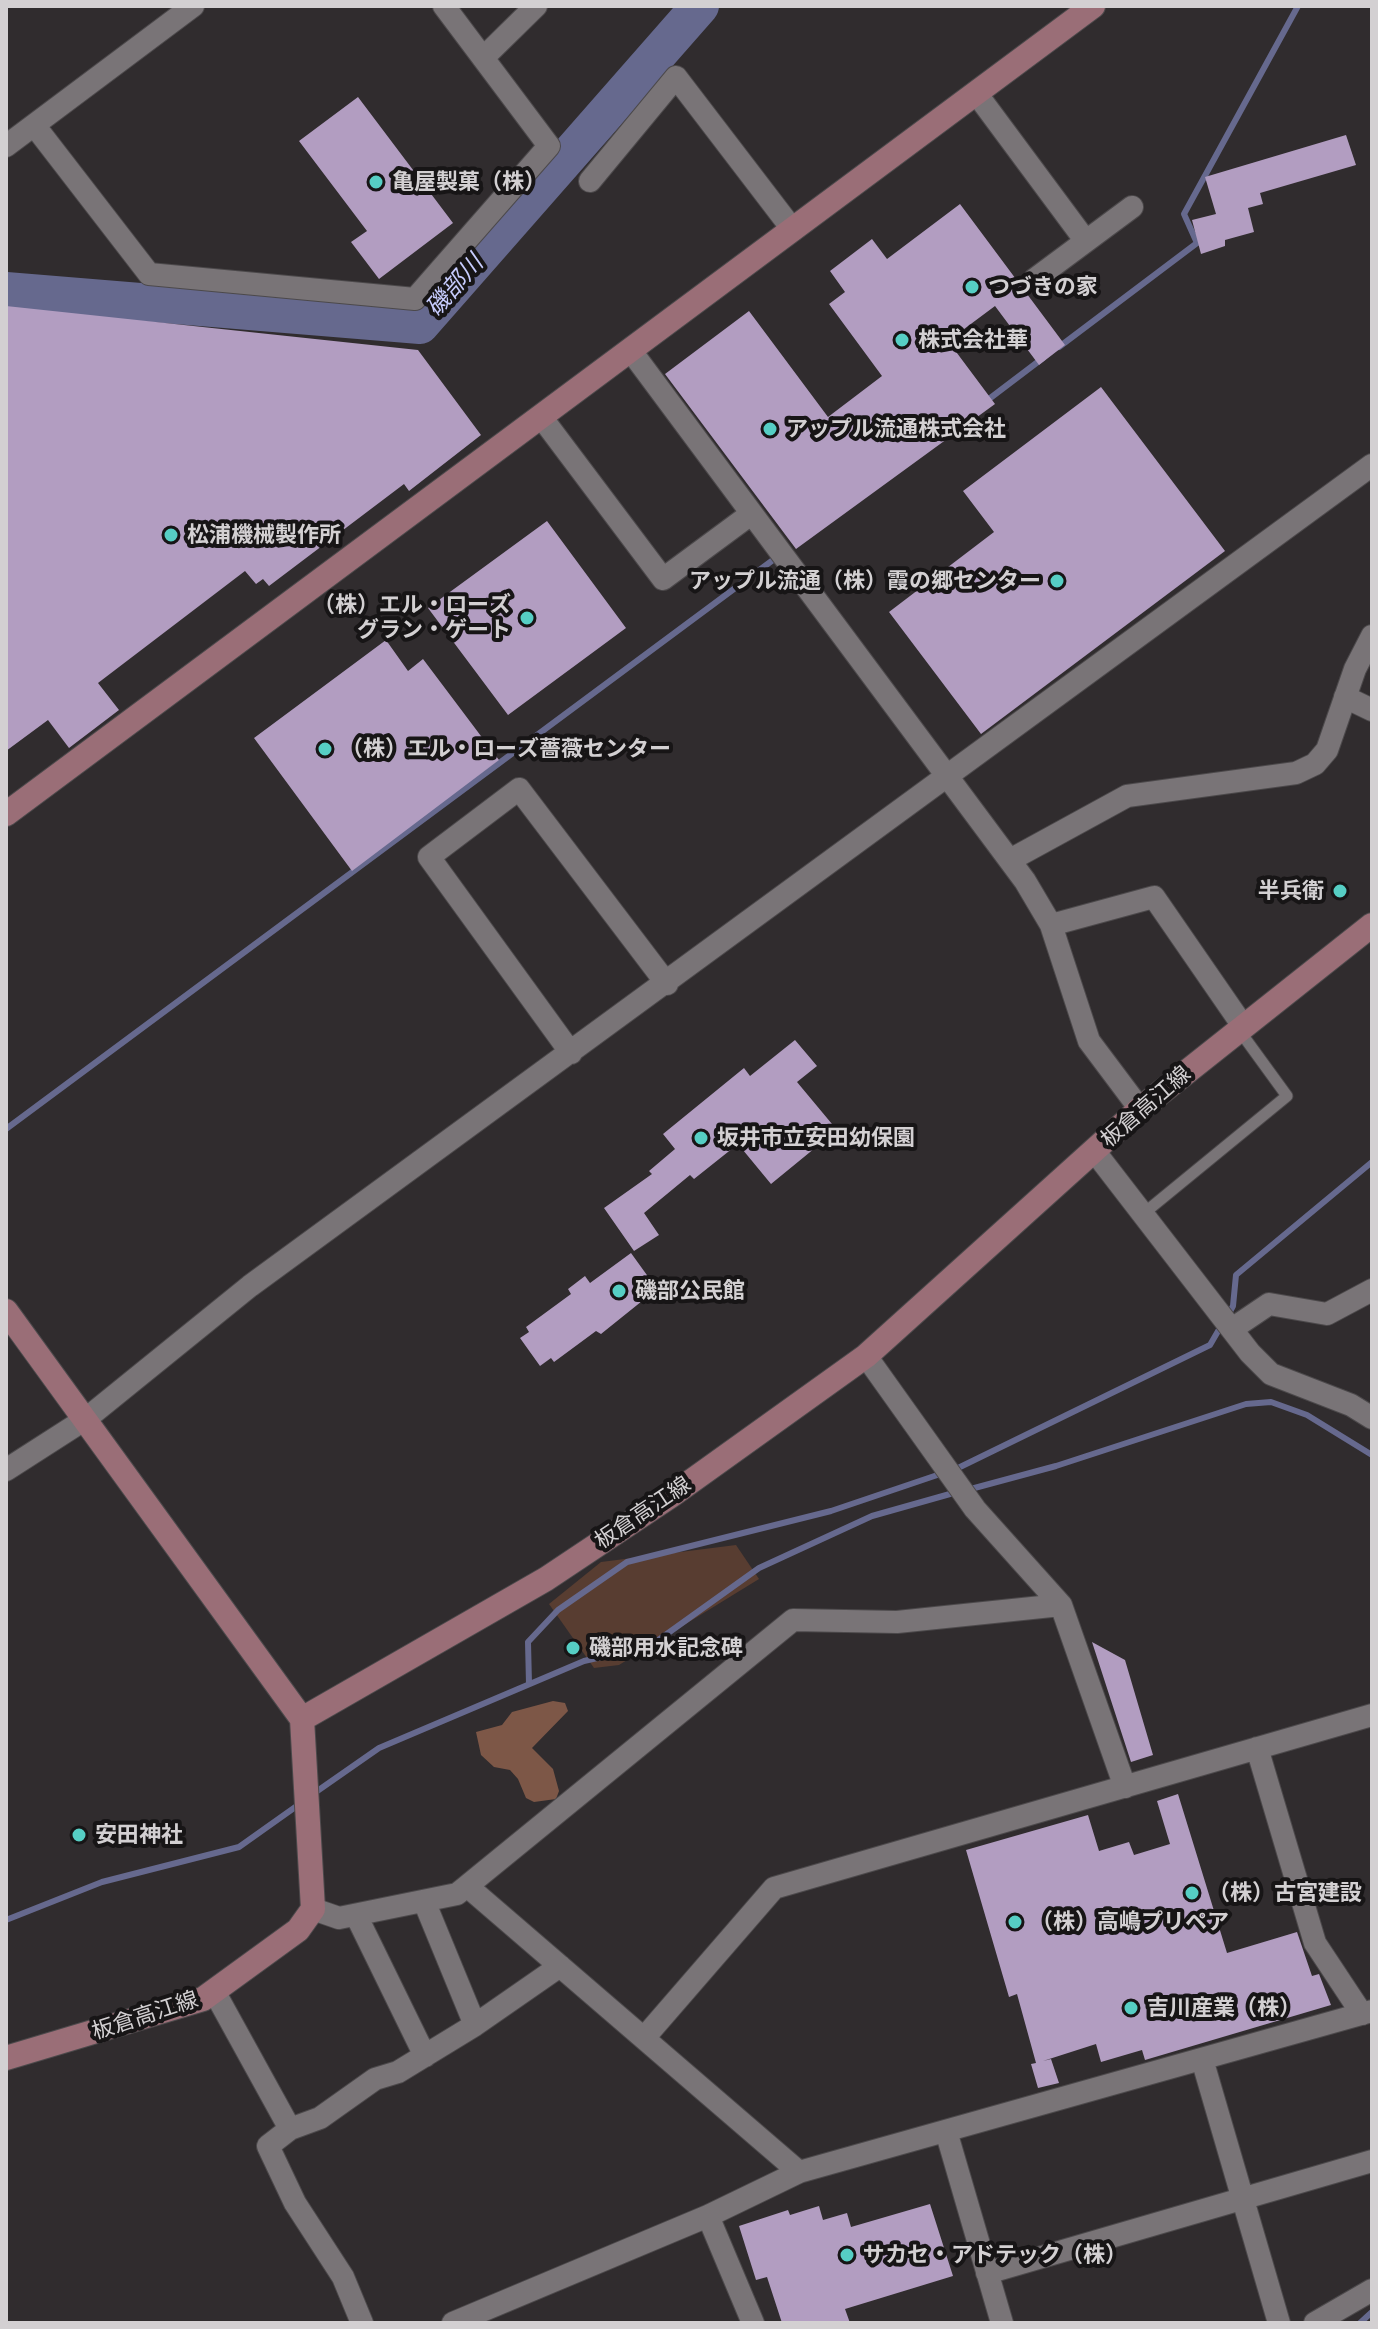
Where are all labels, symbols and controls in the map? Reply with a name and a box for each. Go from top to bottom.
place label: 亀屋製菓（株） [392,169,546,195]
marker: 亀屋製菓（株） [367,173,385,191]
water label: 磯部川 [421,249,489,323]
place label: つづきの家 [988,274,1098,300]
marker: つづきの家 [963,278,981,296]
place label: 株式会社華 [918,327,1028,353]
marker: 株式会社華 [893,331,911,349]
place label: アップル流通株式会社 [786,416,1006,442]
marker: アップル流通株式会社 [761,420,779,438]
place label: 松浦機械製作所 [187,522,341,548]
marker: 松浦機械製作所 [162,526,180,544]
place label: アップル流通（株）霞の郷センター [689,568,1041,594]
marker: アップル流通（株）霞の郷センター [1048,572,1066,590]
place label: （株）エル・ローズ グラン・ゲート [313,592,511,644]
marker: （株）エル・ローズ グラン・ゲート [518,609,536,627]
place label: （株）エル・ローズ薔薇センター [341,736,671,762]
marker: （株）エル・ローズ薔薇センター [316,740,334,758]
place label: 半兵衛 [1258,878,1324,904]
marker: 半兵衛 [1331,882,1349,900]
street label: 板倉高江線 [1096,1061,1196,1153]
place label: 坂井市立安田幼保園 [717,1125,915,1151]
marker: 坂井市立安田幼保園 [692,1129,710,1147]
place label: 磯部公民館 [635,1278,745,1304]
marker: 磯部公民館 [610,1282,628,1300]
street label: 板倉高江線 [590,1471,696,1555]
place label: 磯部用水記念碑 [589,1635,743,1661]
marker: 磯部用水記念碑 [564,1639,582,1657]
place label: 安田神社 [95,1822,183,1848]
marker: 安田神社 [70,1826,88,1844]
place label: （株）古宮建設 [1208,1880,1362,1906]
marker: （株）古宮建設 [1183,1884,1201,1902]
place label: （株）高嶋プリペア [1031,1909,1229,1935]
marker: （株）高嶋プリペア [1006,1913,1024,1931]
street label: 板倉高江線 [89,1986,201,2046]
place label: 吉川産業（株） [1147,1995,1301,2021]
marker: 吉川産業（株） [1122,1999,1140,2017]
place label: サカセ・アドテック（株） [863,2242,1127,2268]
marker: サカセ・アドテック（株） [838,2246,856,2264]

